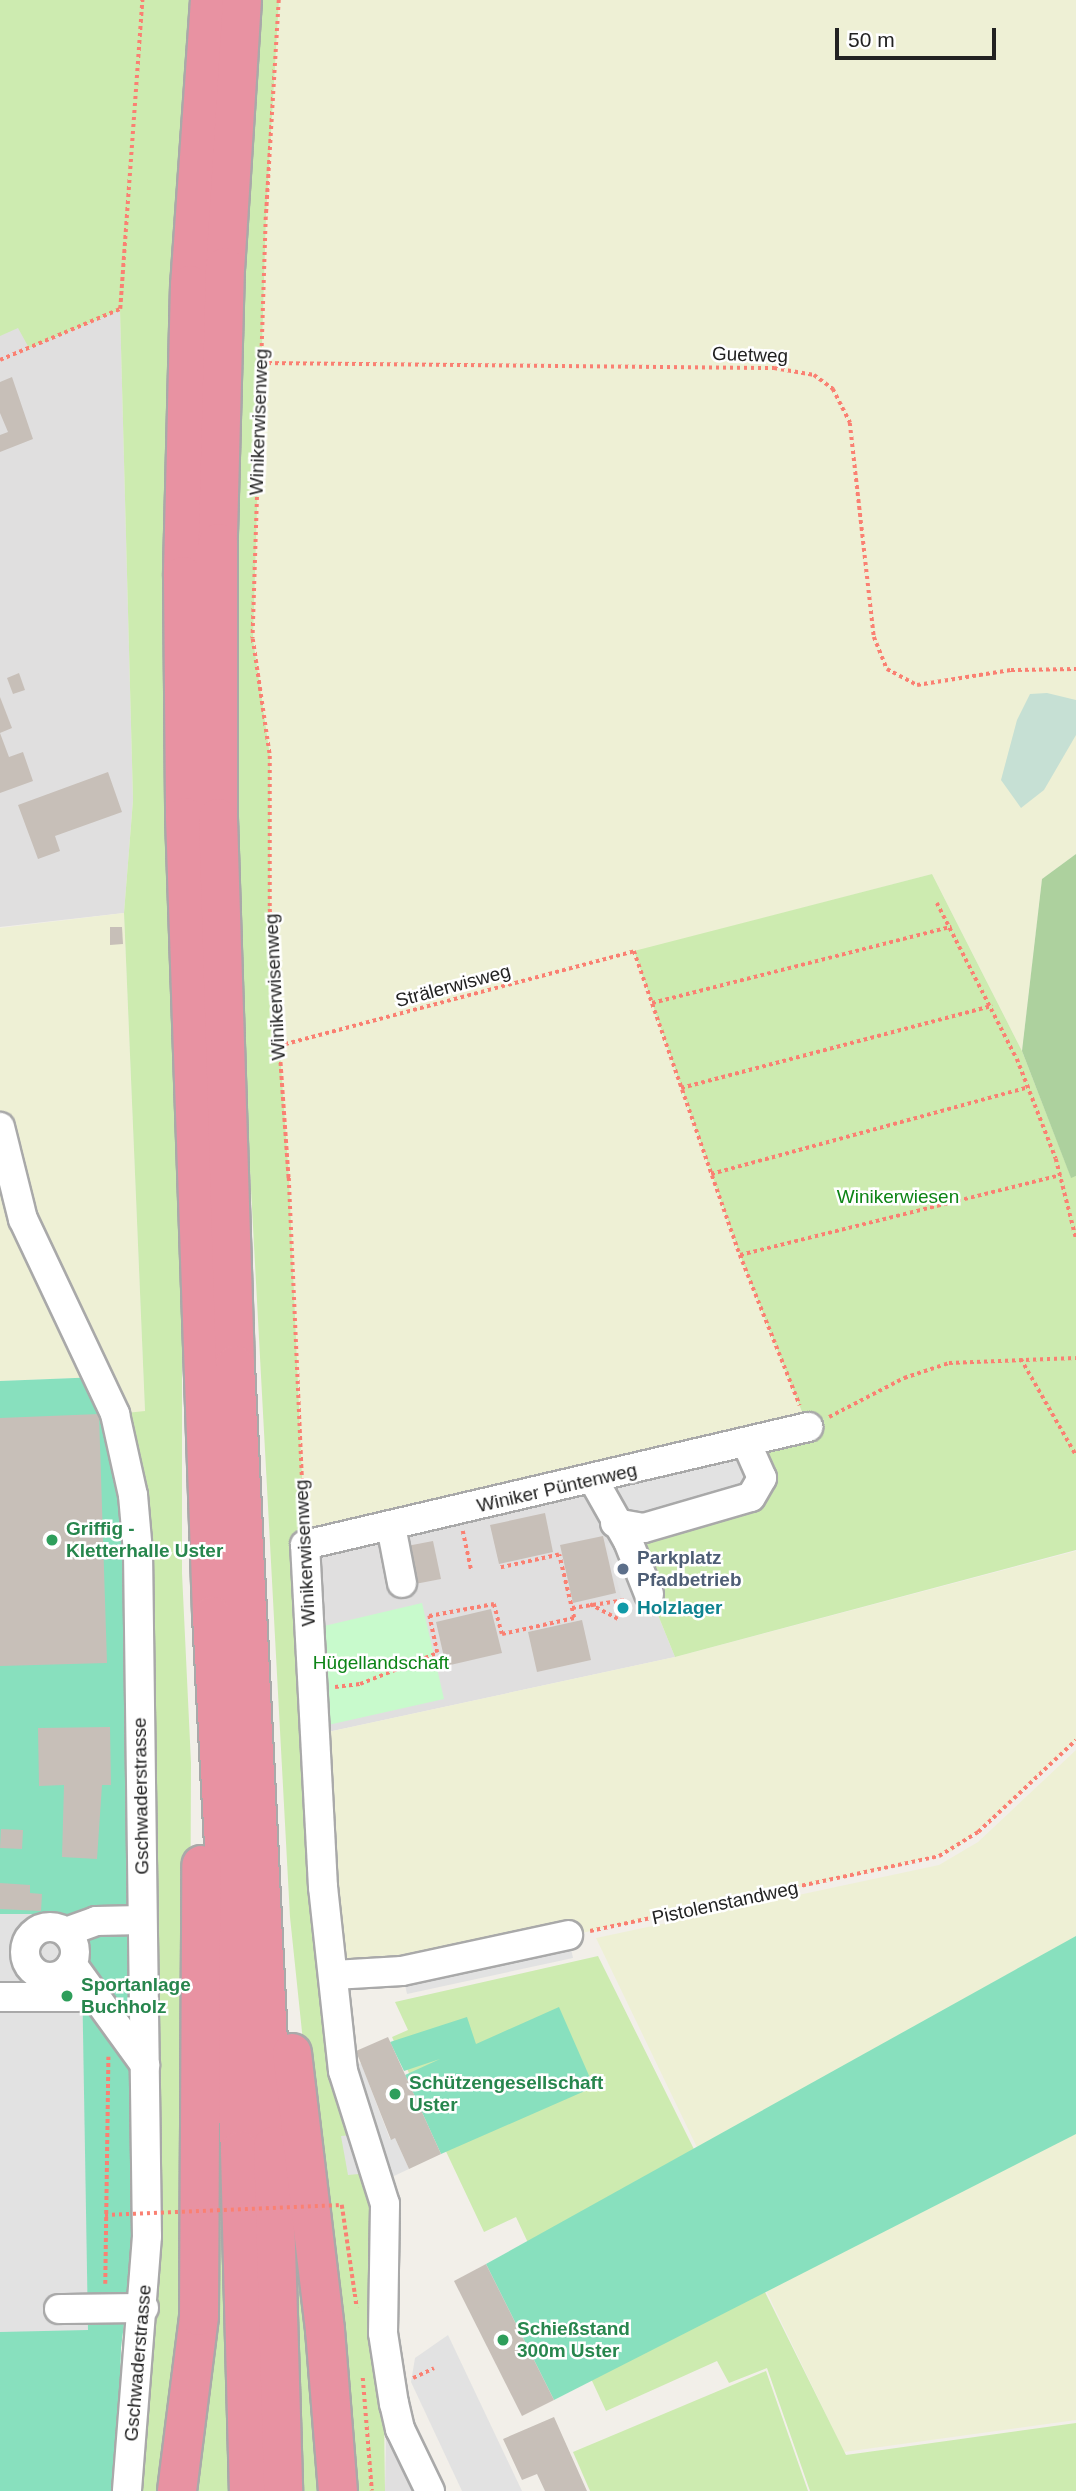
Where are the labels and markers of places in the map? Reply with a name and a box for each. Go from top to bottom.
place label: Griffig - Kletterhalle Uster [66,1518,223,1562]
marker: Griffig - Kletterhalle Uster [44,1532,60,1548]
place label: Parkplatz Pfadbetrieb [637,1547,742,1591]
marker: Parkplatz Pfadbetrieb [615,1561,631,1577]
place label: Holzlager [637,1597,723,1619]
marker: Holzlager [615,1600,631,1616]
place label: Sportanlage Buchholz [81,1974,191,2018]
marker: Sportanlage Buchholz [59,1988,75,2004]
place label: Schützengesellschaft Uster [409,2072,603,2116]
marker: Schützengesellschaft Uster [387,2086,403,2102]
place label: Schießstand 300m Uster [517,2318,630,2362]
marker: Schießstand 300m Uster [495,2332,511,2348]

